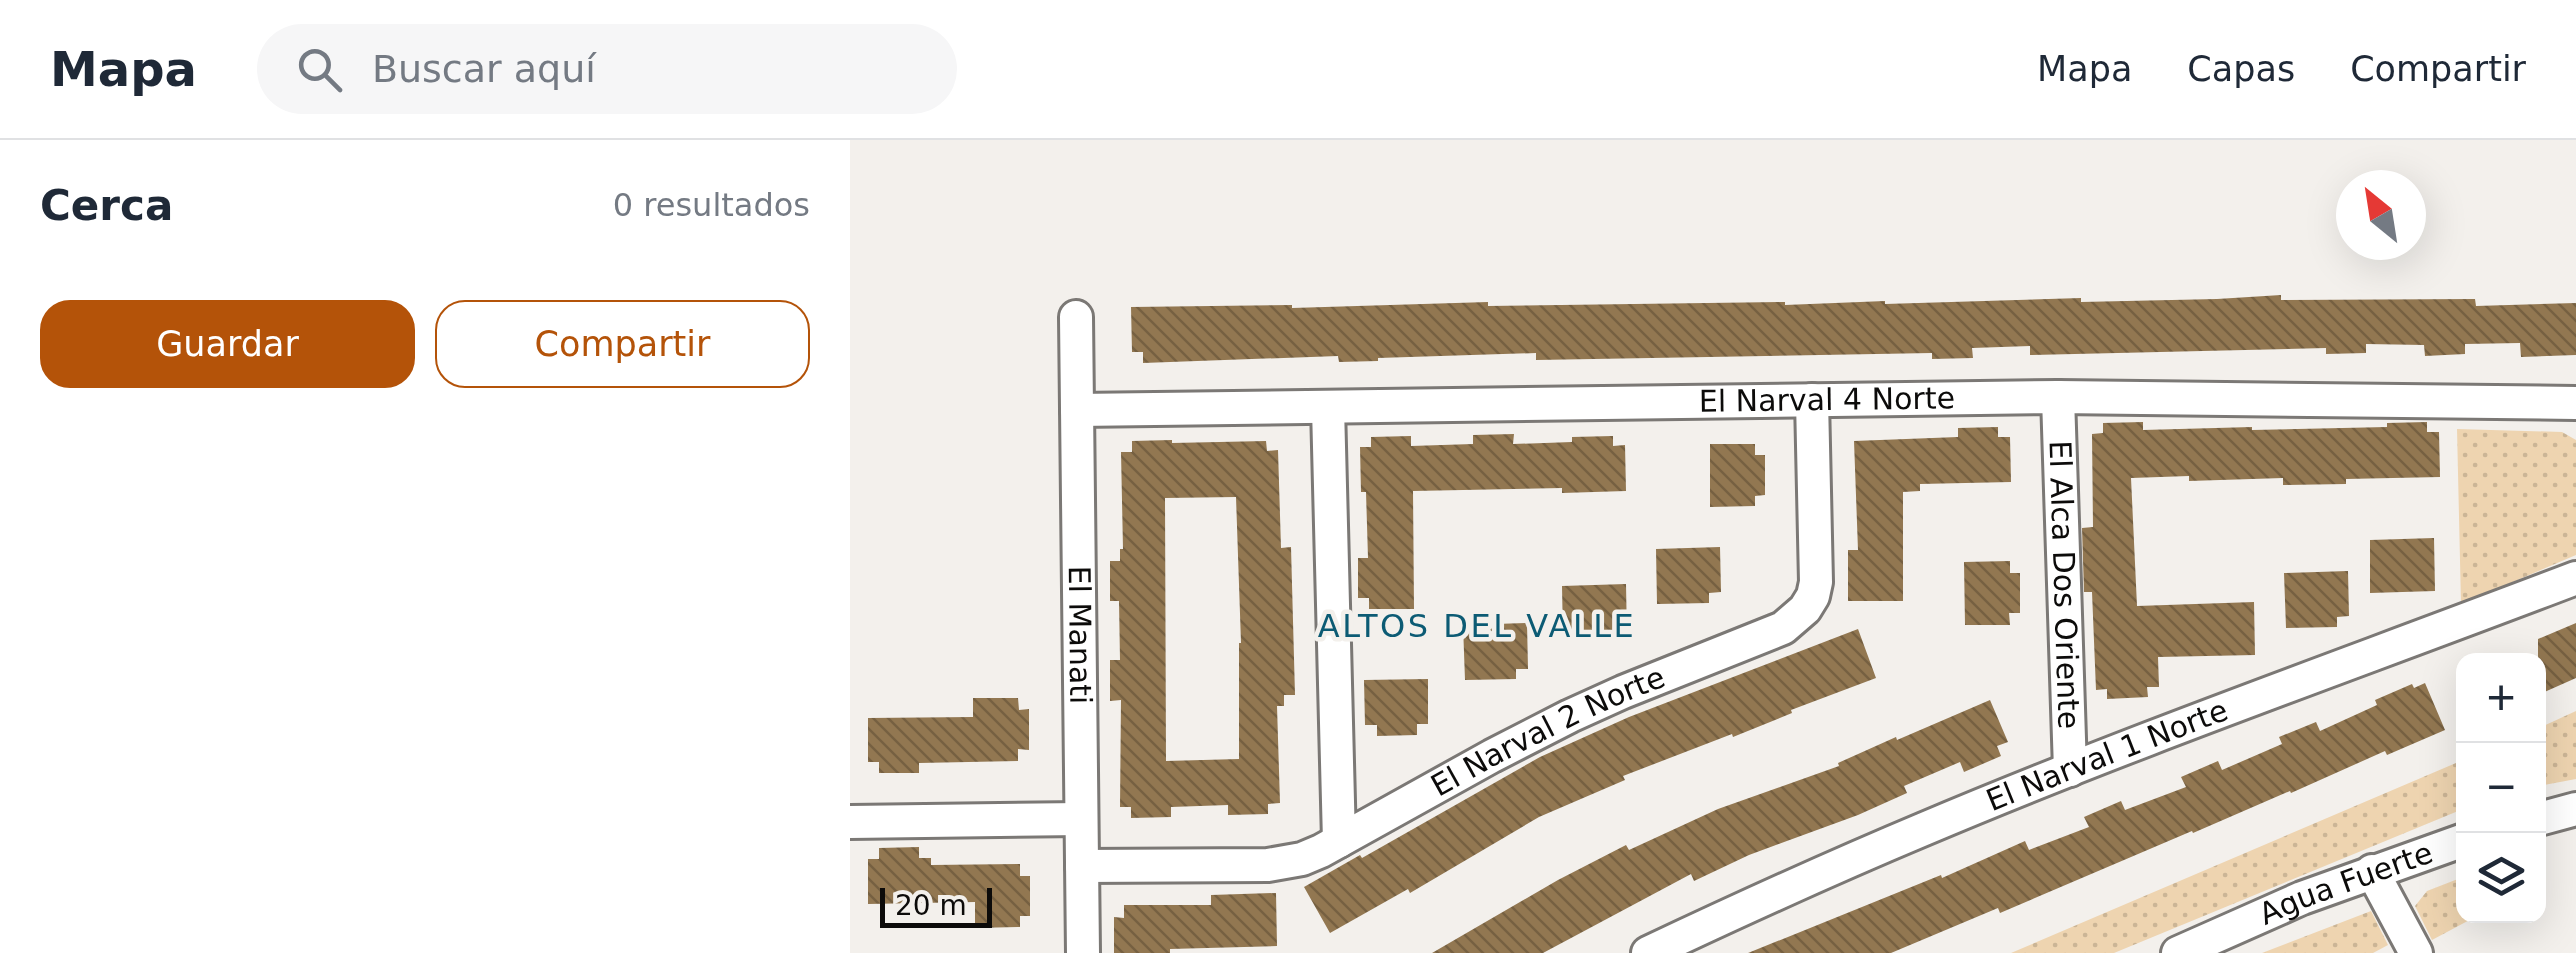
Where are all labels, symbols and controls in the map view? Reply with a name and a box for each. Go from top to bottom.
search box [257,24,957,114]
text: Mapa [50,41,197,97]
icon: search [292,42,347,97]
text: Buscar aquí [372,47,596,91]
text: Mapa [2037,49,2132,89]
text: Capas [2187,49,2295,89]
text: Compartir [2350,49,2526,89]
north arrow [2336,170,2426,260]
text: Cerca [40,181,173,230]
text: 0 resultados [613,186,810,224]
button: Guardar [40,300,415,388]
button: Compartir [435,300,810,388]
street label: El Narval 4 Norte [1699,380,1955,419]
street label: El Alca Dos Oriente [2042,440,2087,730]
street label: El Manati [1062,565,1098,704]
district label: ALTOS DEL VALLE [1318,607,1636,645]
map controls [2456,653,2546,923]
button: + [2456,653,2546,743]
street label: El Narval 2 Norte [1425,659,1670,803]
street label: El Narval 1 Norte [1981,692,2233,818]
button: − [2456,743,2546,833]
button: layers [2456,833,2546,923]
street label: Agua Fuerte [2254,835,2437,932]
scale bar [880,883,992,928]
text: 20 m [895,889,967,922]

